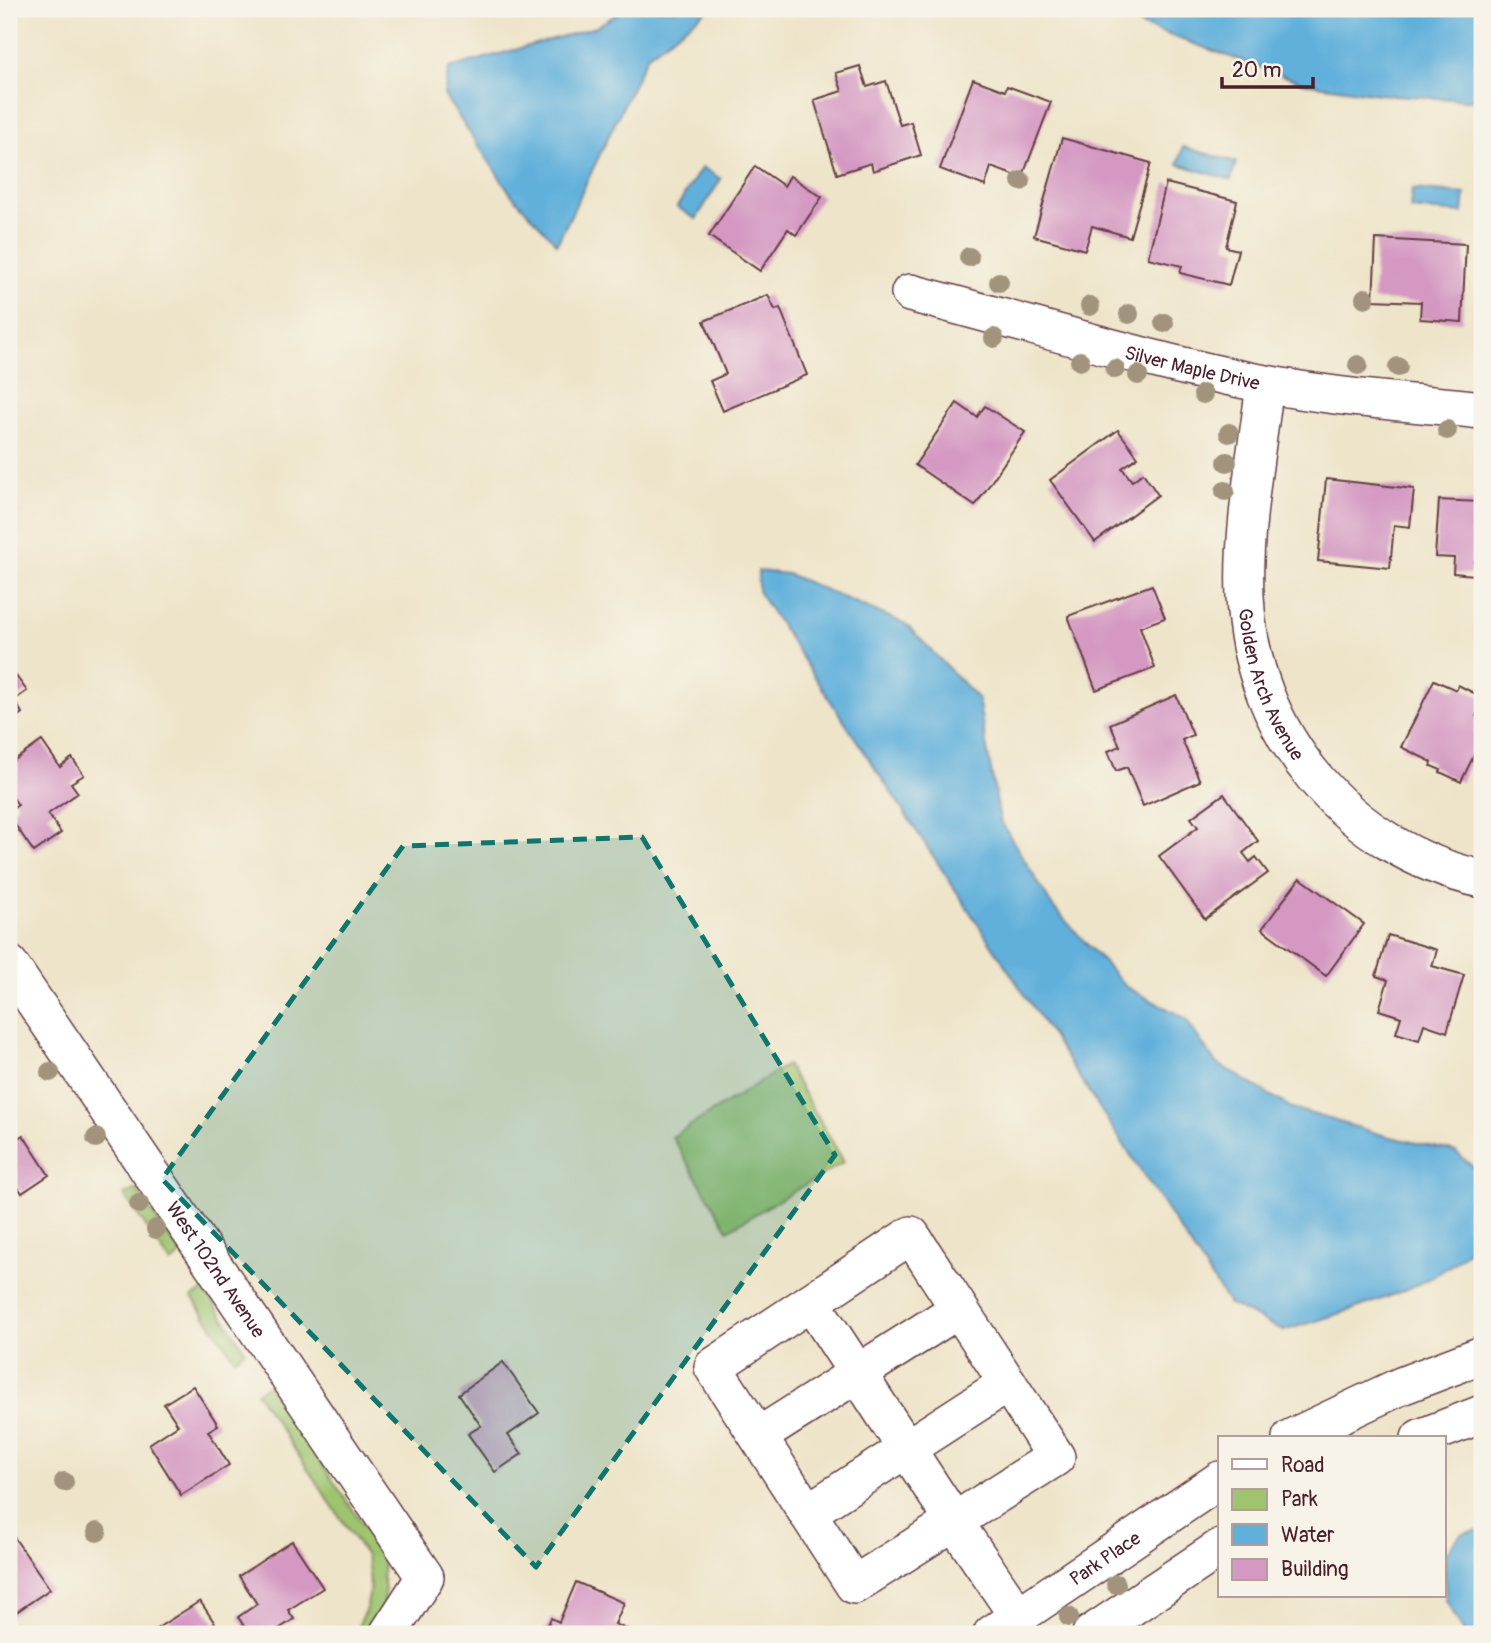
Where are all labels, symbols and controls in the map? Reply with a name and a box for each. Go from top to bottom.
scale bar [1222,46,1312,90]
text: 20 m [1232,57,1281,84]
street label: Silver Maple Drive [1122,341,1262,396]
street label: Golden Arch Avenue [1233,607,1309,766]
street label: West 102nd Avenue [161,1197,270,1343]
legend [1218,1436,1446,1598]
text: Road [1281,1452,1325,1479]
text: Park [1281,1486,1318,1513]
text: Water [1281,1522,1335,1549]
street label: Park Place [1065,1526,1146,1591]
text: Building [1281,1556,1348,1583]

